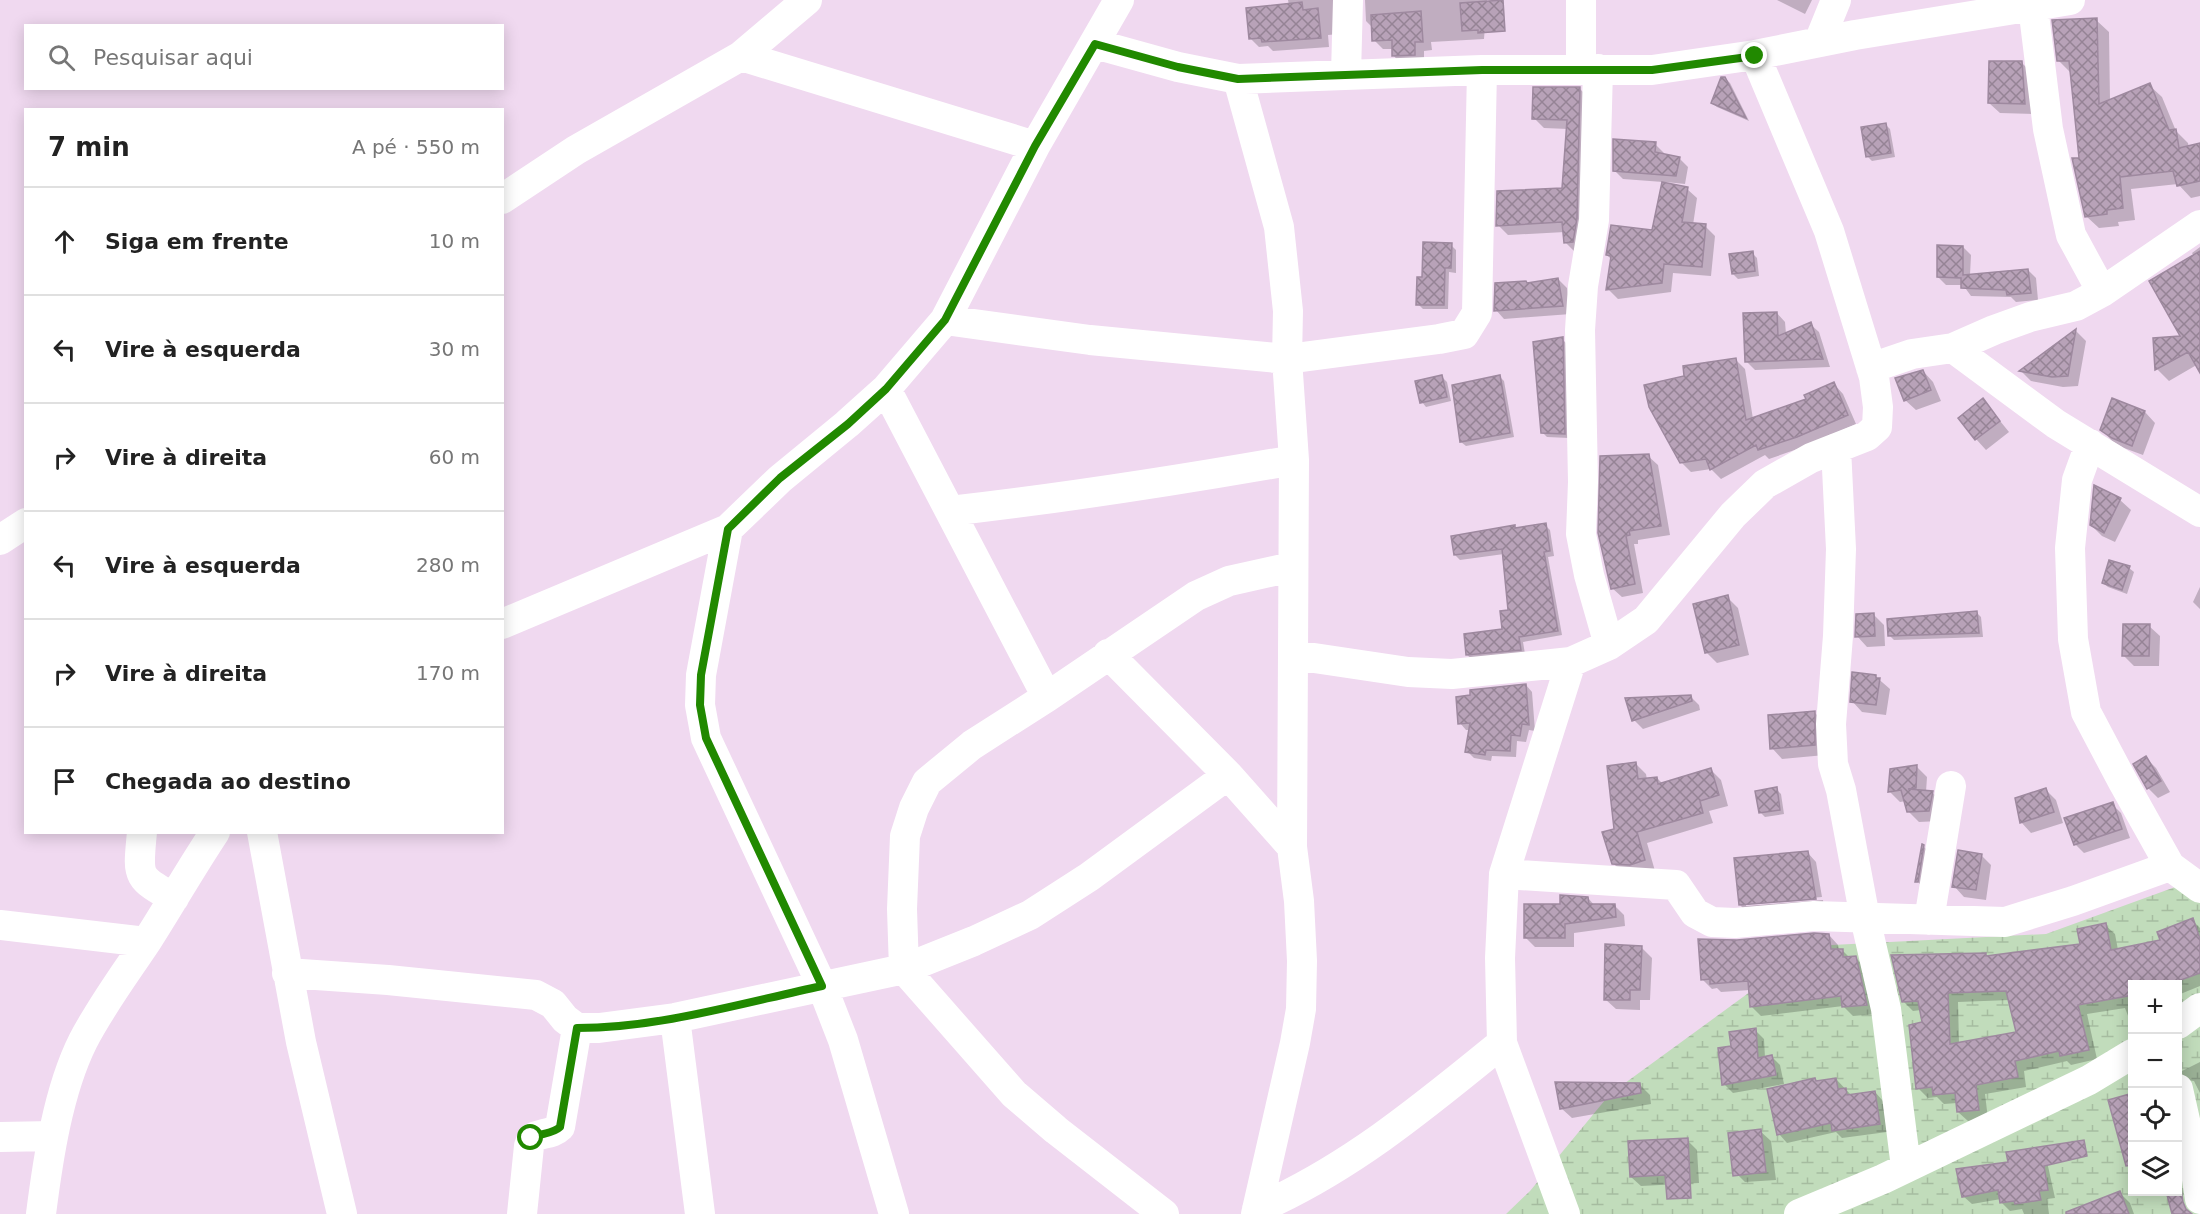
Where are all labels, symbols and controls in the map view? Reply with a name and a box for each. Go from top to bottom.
search box [24,24,504,90]
icon: search [45,41,78,74]
route end [1741,42,1767,68]
text: Pesquisar aqui [93,45,253,70]
text: 7 min [48,132,130,162]
text: A pé · 550 m [352,135,480,159]
icon: ahead [48,225,81,258]
text: Siga em frente [105,229,289,254]
text: 10 m [429,229,480,253]
icon: left [48,333,81,366]
text: Vire à esquerda [105,337,301,362]
text: 30 m [429,337,480,361]
icon: right [48,441,81,474]
text: Vire à direita [105,445,267,470]
text: 60 m [429,445,480,469]
icon: left [48,549,81,582]
text: Vire à esquerda [105,553,301,578]
text: 280 m [416,553,480,577]
icon: right [48,657,81,690]
text: Vire à direita [105,661,267,686]
text: 170 m [416,661,480,685]
icon: arrive [48,765,81,798]
text: Chegada ao destino [105,769,351,794]
map controls [2128,980,2182,1196]
button: + [2128,980,2182,1034]
button: − [2128,1034,2182,1088]
button: locate [2128,1088,2182,1142]
route start [517,1124,543,1150]
button: layers [2128,1142,2182,1196]

